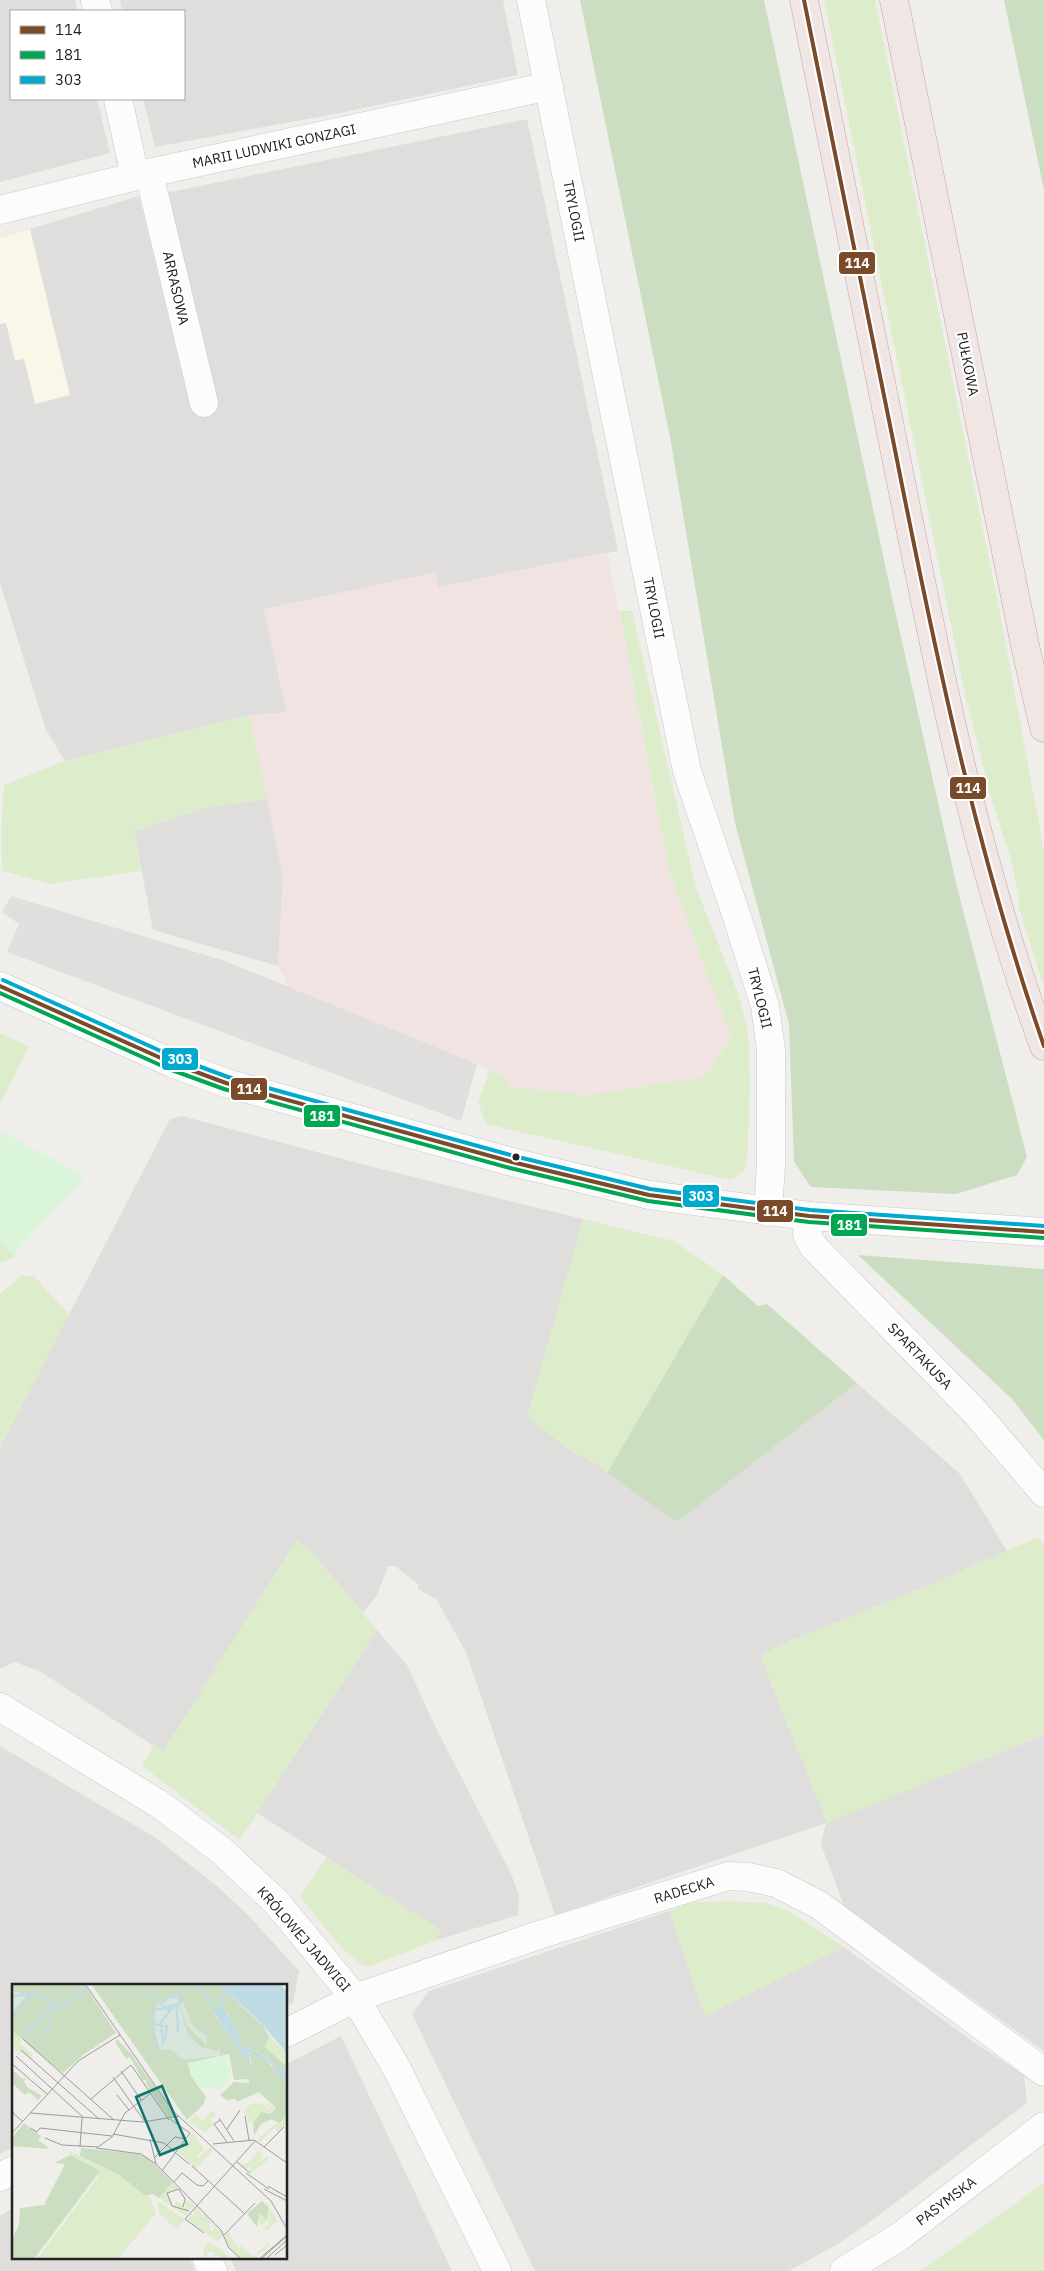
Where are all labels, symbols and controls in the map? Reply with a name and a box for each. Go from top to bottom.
legend [10,10,185,100]
text: 114 [55,20,82,39]
text: 181 [55,45,82,64]
text: 303 [55,70,82,89]
street label: MARII LUDWIKI GONZAGI [190,120,358,172]
street label: TRYLOGII [559,179,589,243]
street label: ARRASOWA [159,249,193,327]
line badge: 114 [838,251,876,275]
text: 114 [844,254,870,272]
street label: PUŁKOWA [953,330,983,398]
street label: TRYLOGII [639,576,669,640]
line badge: 114 [949,776,987,800]
text: 114 [955,779,981,797]
street label: TRYLOGII [744,966,776,1030]
line badge: 303 [161,1047,199,1071]
text: 303 [167,1050,193,1068]
line badge: 114 [230,1077,268,1101]
text: 114 [236,1080,262,1098]
line badge: 181 [303,1104,341,1128]
text: 181 [309,1107,335,1125]
unlabelled marker [511,1152,521,1162]
line badge: 303 [682,1184,720,1208]
text: 303 [688,1187,714,1205]
line badge: 114 [756,1199,794,1223]
text: 114 [762,1202,788,1220]
line badge: 181 [830,1213,868,1237]
text: 181 [836,1216,862,1234]
street label: SPARTAKUSA [884,1319,956,1393]
street label: RADECKA [652,1872,716,1908]
street label: KRÓLOWEJ JADWIGI [253,1882,355,1995]
inset map [12,1984,288,2258]
street label: PASYMSKA [912,2173,980,2229]

